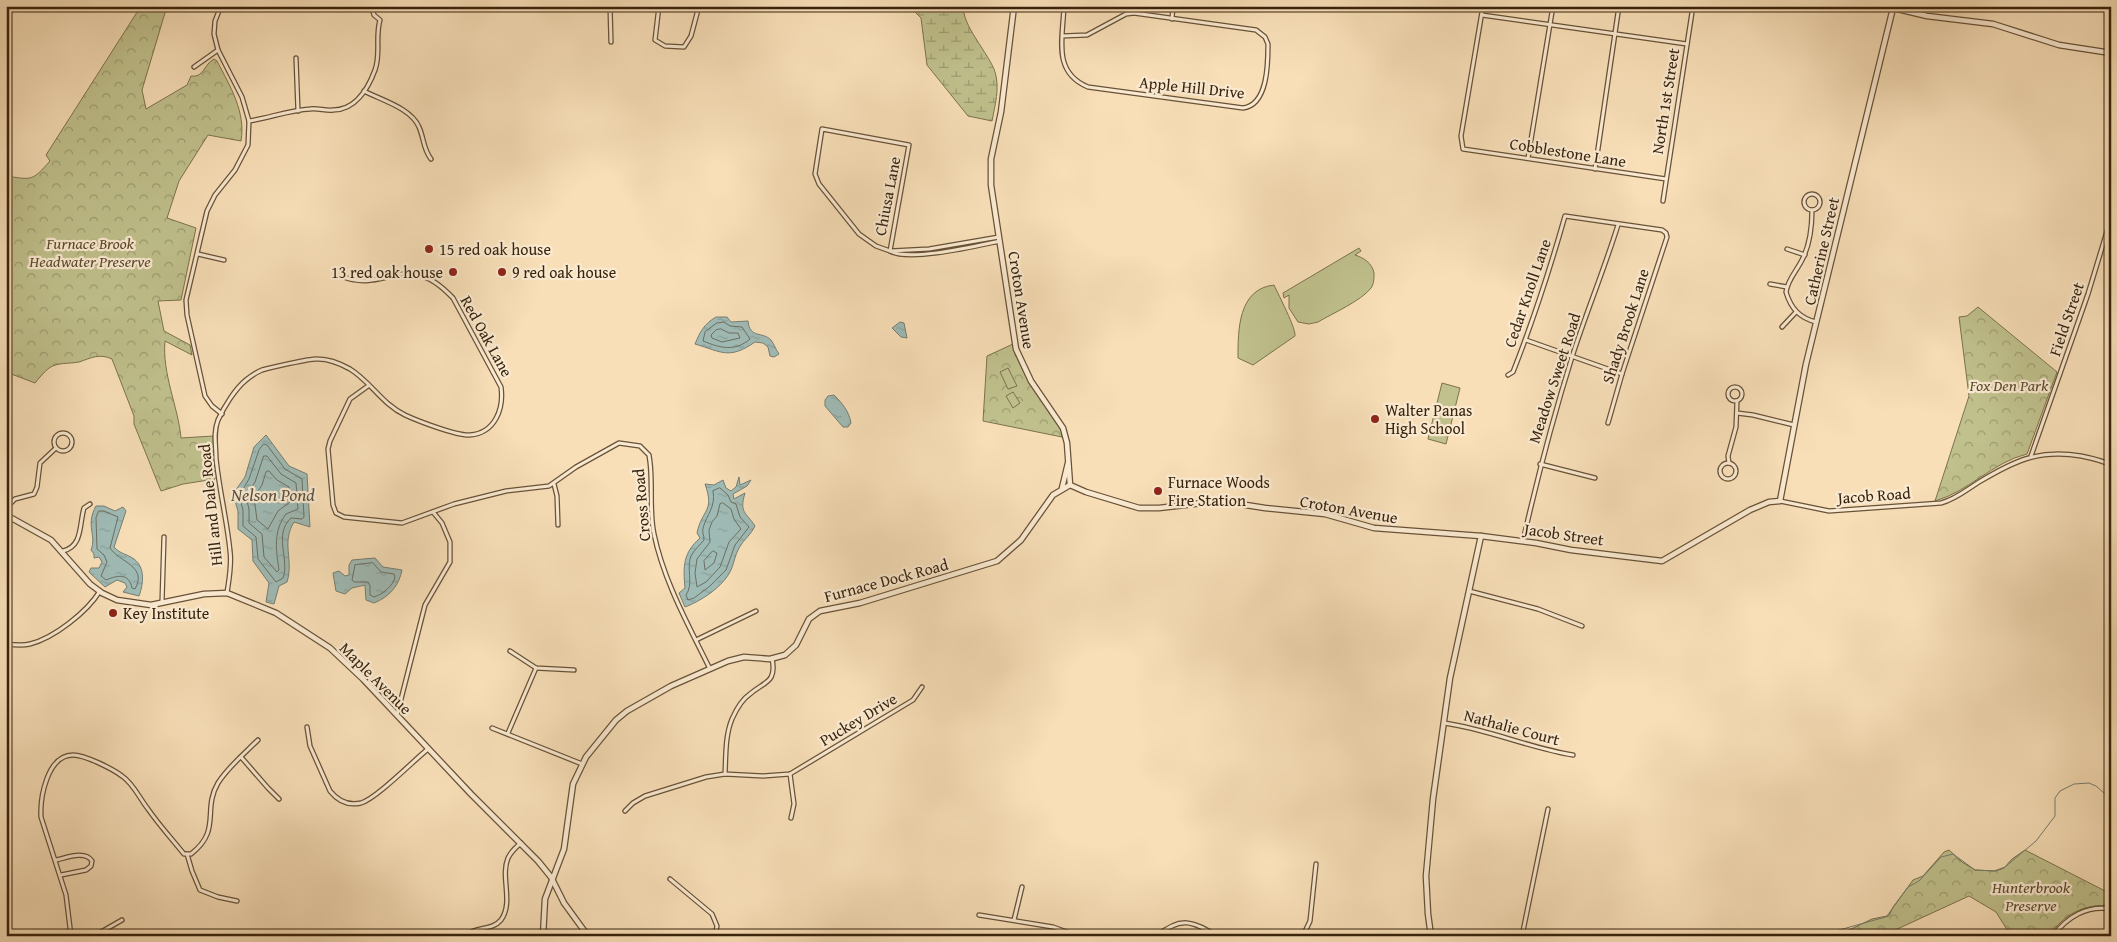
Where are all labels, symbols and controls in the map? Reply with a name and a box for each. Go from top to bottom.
street label: North 1st Street [1645,46,1685,156]
street label: Apple Hill Drive [1138,70,1246,104]
street label: Cobblestone Lane [1508,131,1628,173]
street label: Chiusa Lane [868,154,906,238]
street label: Catherine Street [1797,194,1845,307]
park label: Furnace Brook Headwater Preserve [28,231,151,273]
street label: Cedar Knoll Lane [1497,235,1557,351]
place label: 15 red oak house [439,237,551,261]
marker: 15 red oak house [423,243,435,255]
street label: Croton Avenue [1002,249,1042,351]
place label: 13 red oak house [331,260,443,284]
place label: 9 red oak house [512,260,616,284]
street label: Shady Brook Lane [1595,265,1655,387]
marker: 13 red oak house [447,266,459,278]
marker: 9 red oak house [496,266,508,278]
street label: Field Street [2042,278,2090,359]
street label: Red Oak Lane [455,291,519,381]
street label: Meadow Sweet Road [1522,309,1587,446]
park label: Fox Den Park [1969,373,2049,397]
place label: Walter Panas High School [1385,398,1472,440]
marker: Walter Panas High School [1369,413,1381,425]
street label: Hill and Dale Road [192,442,228,567]
street label: Cross Road [626,467,656,542]
place label: Furnace Woods Fire Station [1168,470,1270,512]
street label: Jacob Road [1835,480,1912,510]
water label: Nelson Pond [230,481,315,508]
marker: Furnace Woods Fire Station [1152,485,1164,497]
street label: Croton Avenue [1298,489,1400,529]
street label: Jacob Street [1521,516,1606,552]
street label: Furnace Dock Road [821,552,951,608]
place label: Key Institute [123,601,209,625]
marker: Key Institute [107,607,119,619]
street label: Maple Avenue [334,636,418,720]
street label: Puckey Drive [815,686,901,752]
street label: Nathalie Court [1462,703,1563,751]
park label: Hunterbrook Preserve [1991,875,2071,917]

